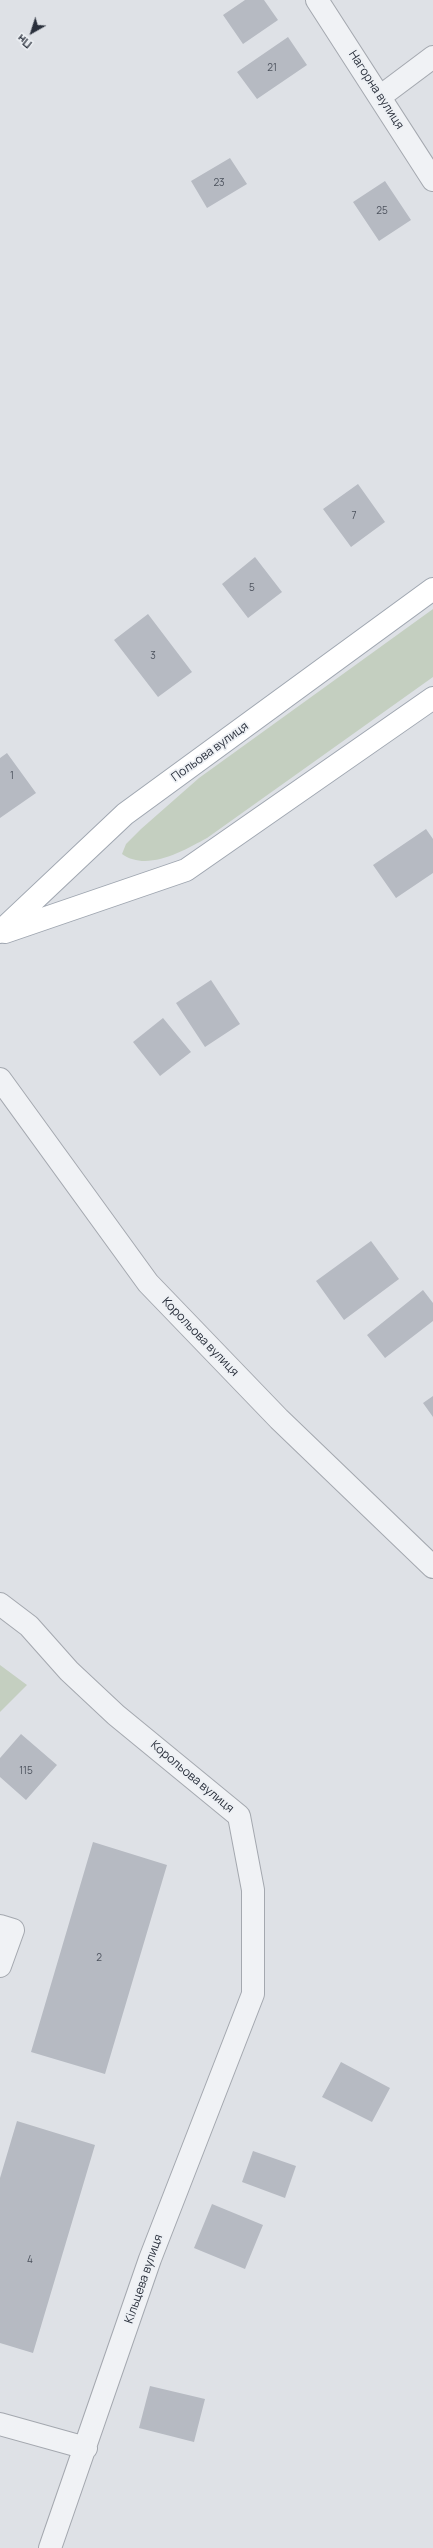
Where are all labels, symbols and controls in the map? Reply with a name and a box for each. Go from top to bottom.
north arrow [12,12,52,52]
text: Пн [14,31,35,52]
street label: Нагорна вулиця [345,48,407,132]
house number: 21 [267,62,277,74]
house number: 23 [213,177,225,189]
house number: 25 [376,205,388,217]
house number: 7 [351,510,357,522]
house number: 5 [249,582,255,594]
house number: 3 [150,650,156,662]
street label: Польова вулиця [169,719,251,785]
house number: 1 [10,770,14,782]
street label: Корольова вулиця [159,1295,241,1379]
street label: Корольова вулиця [147,1738,237,1816]
house number: 115 [19,1765,33,1777]
house number: 2 [96,1952,102,1964]
street label: Кільцева вулиця [122,2233,166,2325]
house number: 4 [27,2254,33,2266]

